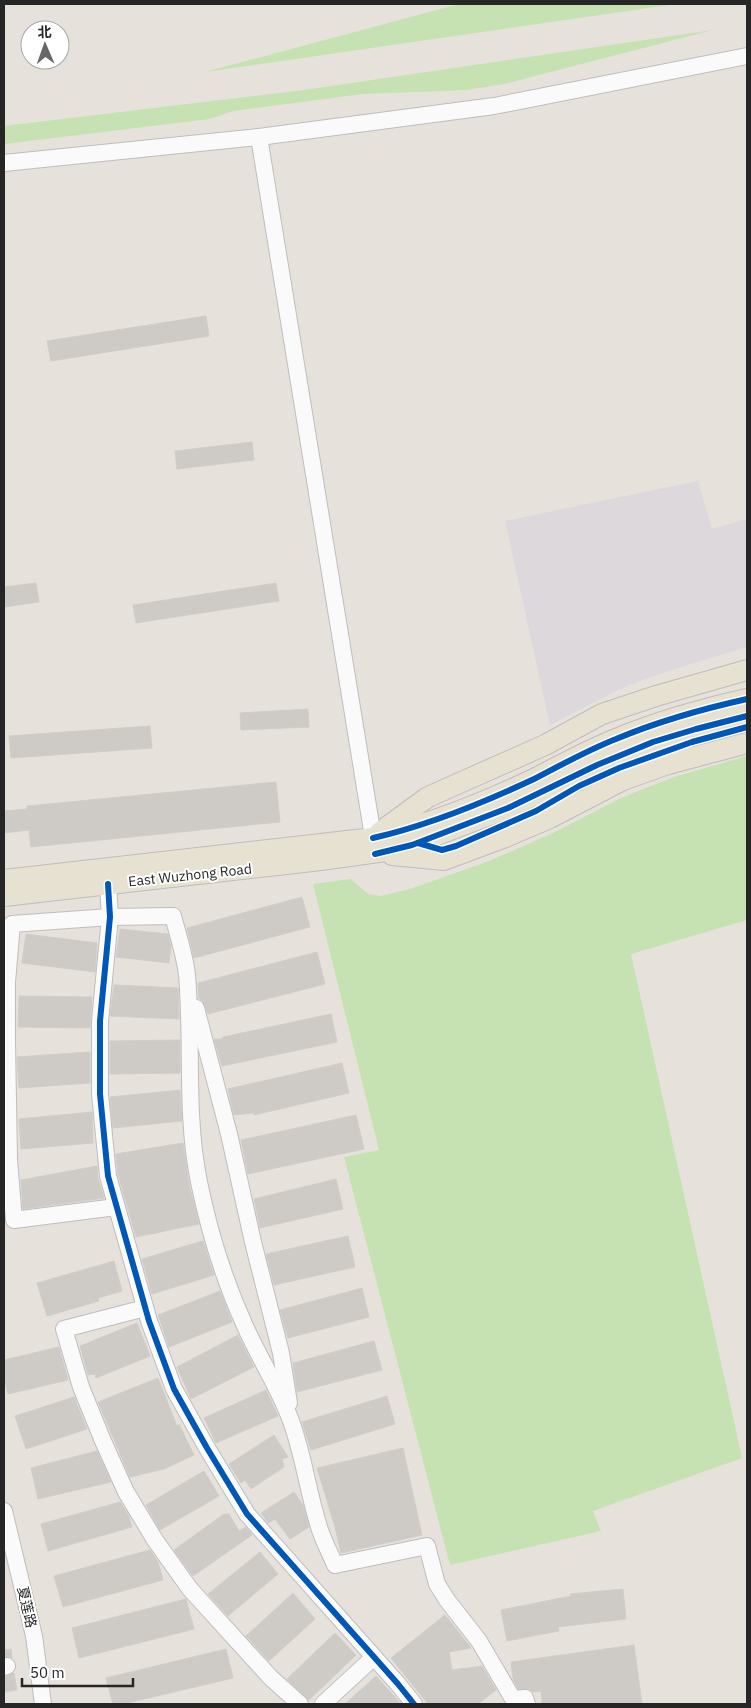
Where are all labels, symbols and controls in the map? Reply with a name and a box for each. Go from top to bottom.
north arrow [20,20,70,70]
text: 北 [37,23,52,41]
street label: East Wuzhong Road [127,860,253,890]
street label: 夏莲路 [14,1585,40,1629]
scale bar [22,1656,134,1688]
text: 50 m [30,1663,65,1682]

